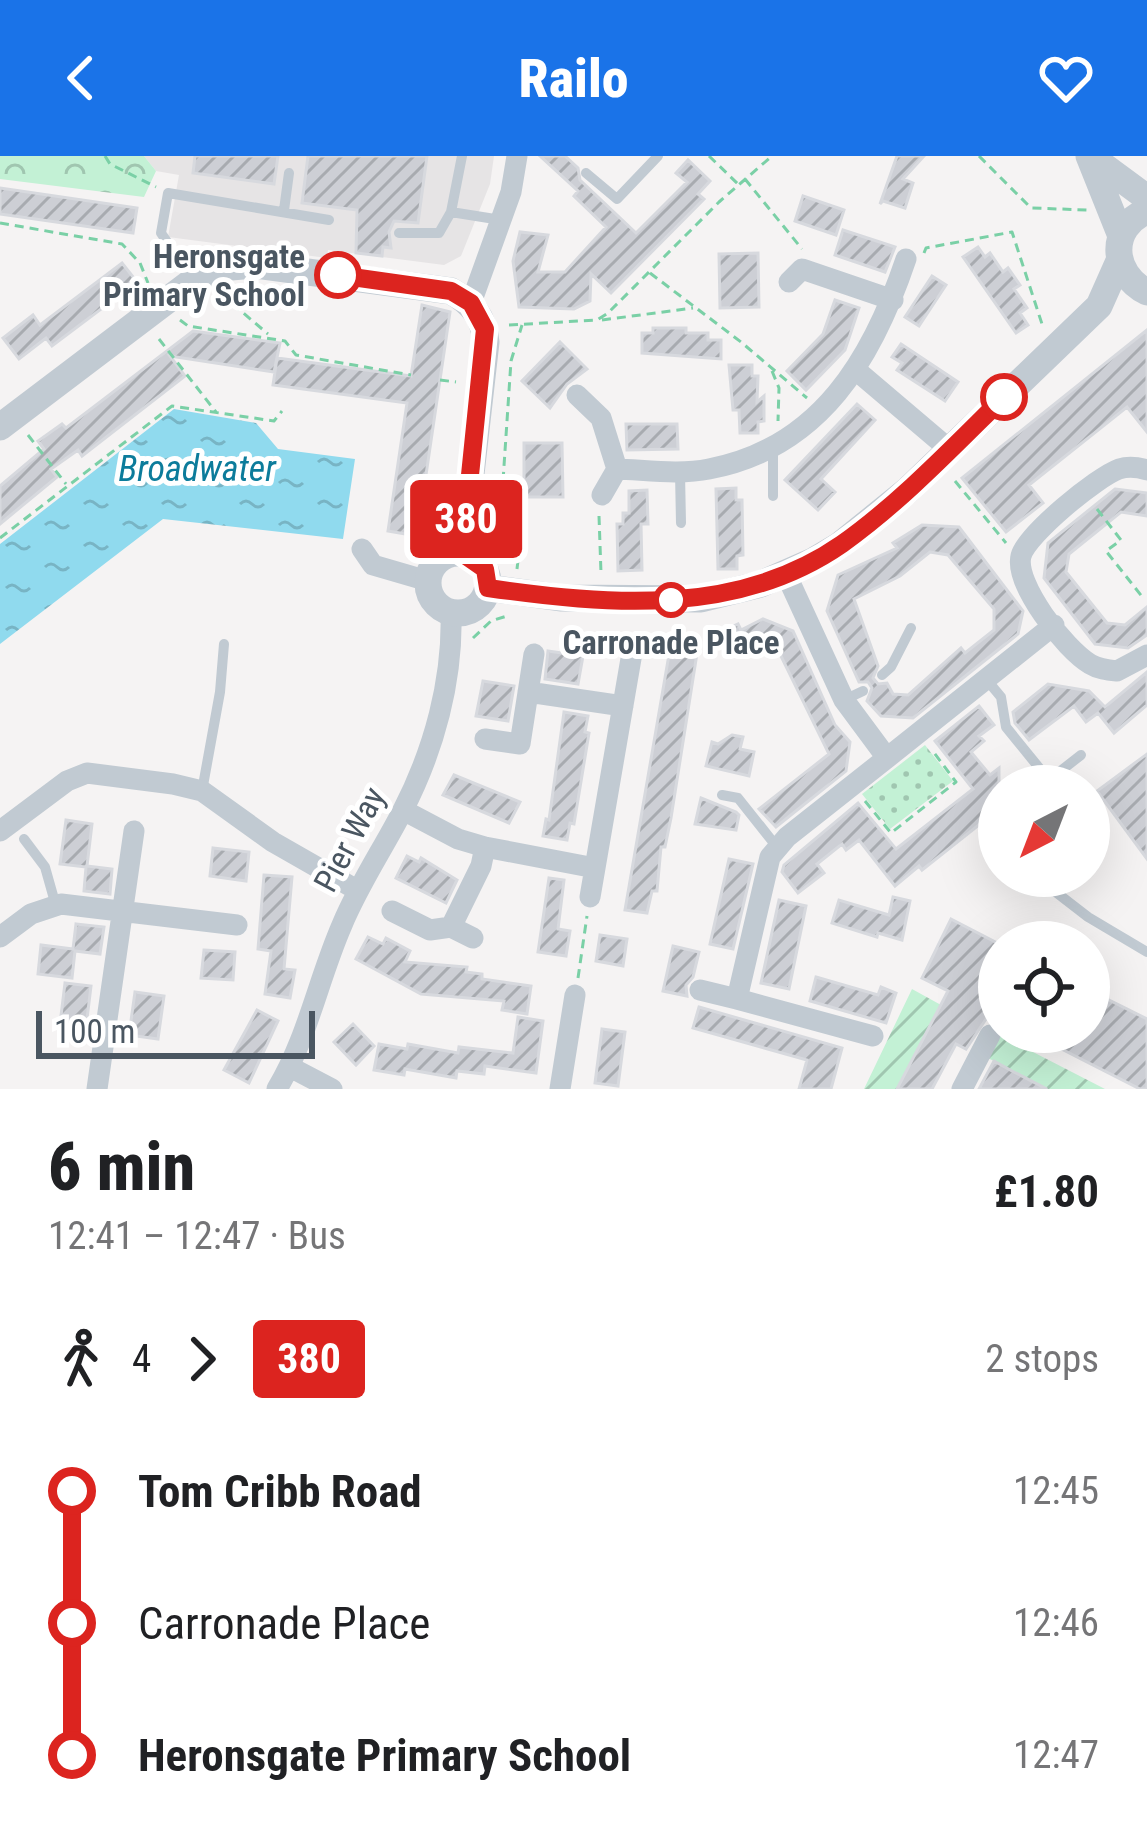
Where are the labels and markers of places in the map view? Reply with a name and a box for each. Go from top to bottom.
place label: Heronsgate Primary School [103,237,305,314]
marker: Heronsgate Primary School [316,253,360,297]
unlabelled marker [982,375,1026,419]
marker: Carronade Place [655,584,687,616]
place label: Carronade Place [562,623,780,662]

